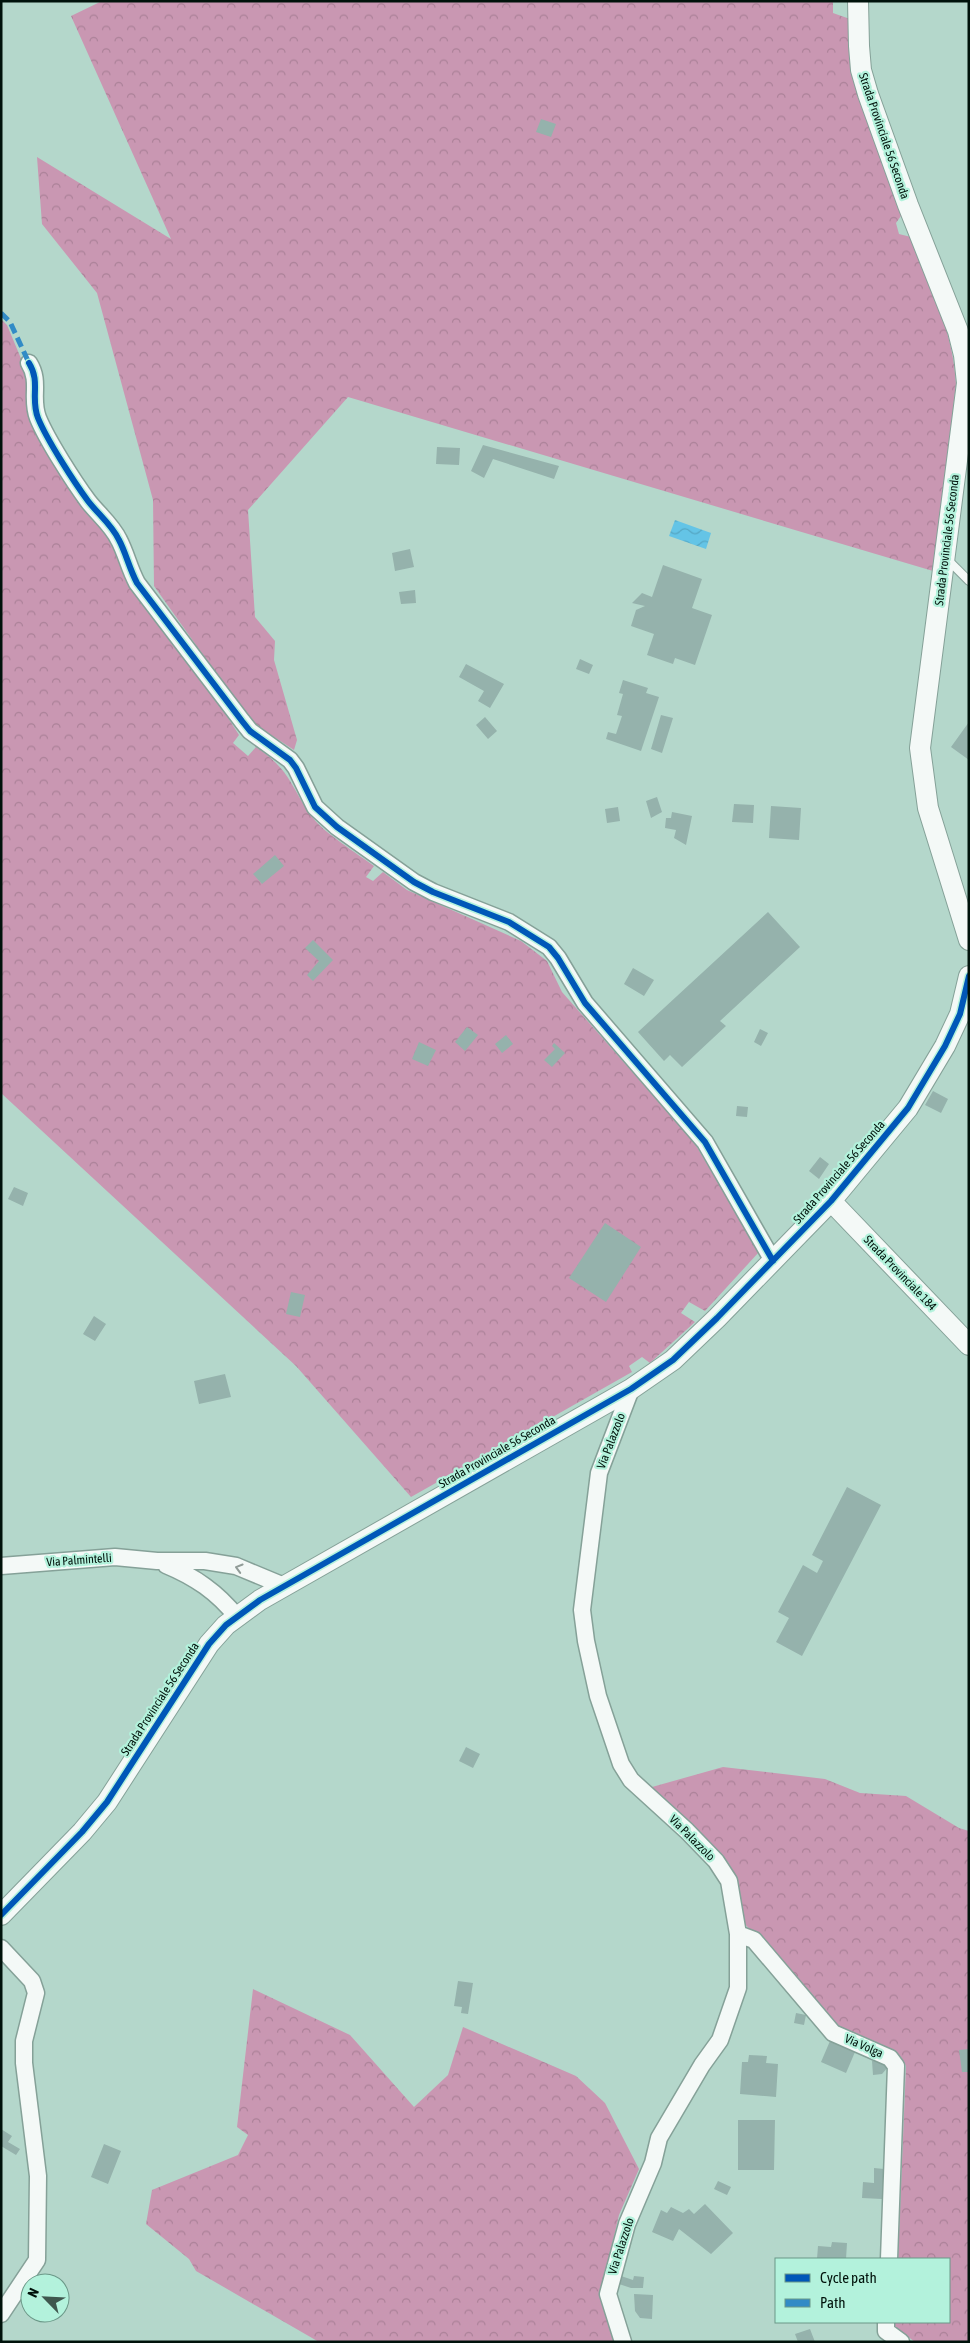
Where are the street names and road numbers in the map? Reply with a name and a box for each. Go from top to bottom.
street label: Strada Provinciale 56 Seconda [856,71,912,201]
street label: Strada Provinciale 56 Seconda [932,474,962,606]
street label: Strada Provinciale 56 Seconda [790,1118,888,1226]
street label: Strada Provinciale 184 [861,1233,940,1314]
street label: Via Palazzolo [594,1411,628,1471]
street label: Strada Provinciale 56 Seconda [436,1413,558,1491]
street label: Via Palmintelli [46,1551,112,1569]
street label: Strada Provinciale 56 Seconda [118,1640,202,1758]
street label: Via Palazzolo [666,1812,718,1864]
street label: Via Volga [843,2031,885,2061]
street label: Via Palazzolo [605,2216,637,2276]

